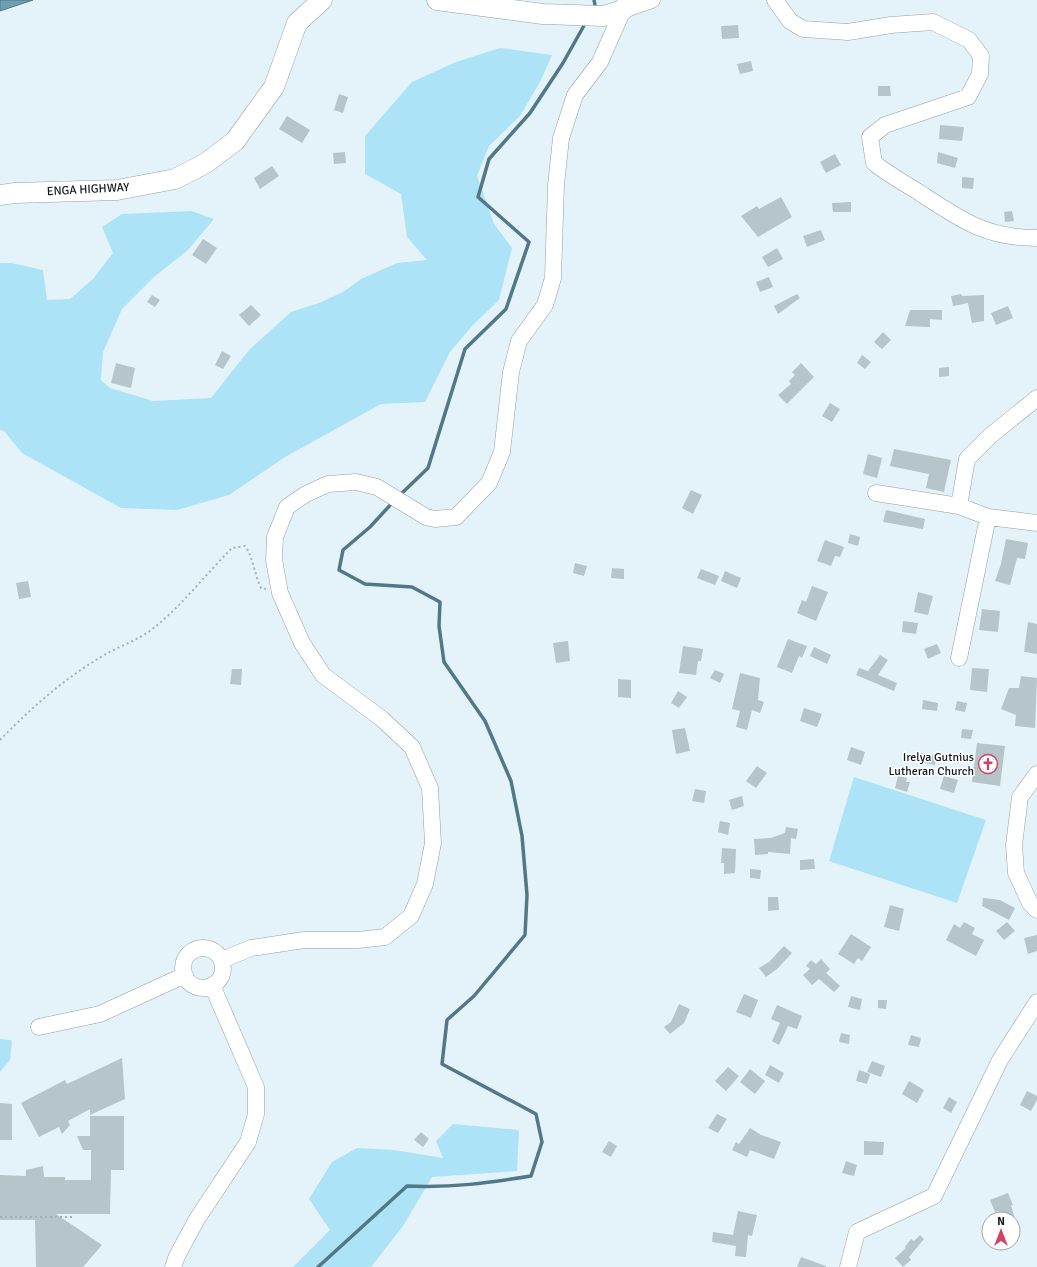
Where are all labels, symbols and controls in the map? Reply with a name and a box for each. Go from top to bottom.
street label: ENGA HIGHWAY [46,180,130,199]
place label: Irelya Gutnius Lutheran Church [888,750,974,779]
church icon: Irelya Gutnius Lutheran Church [977,753,999,775]
north arrow [981,1211,1021,1251]
text: N [997,1215,1005,1228]

